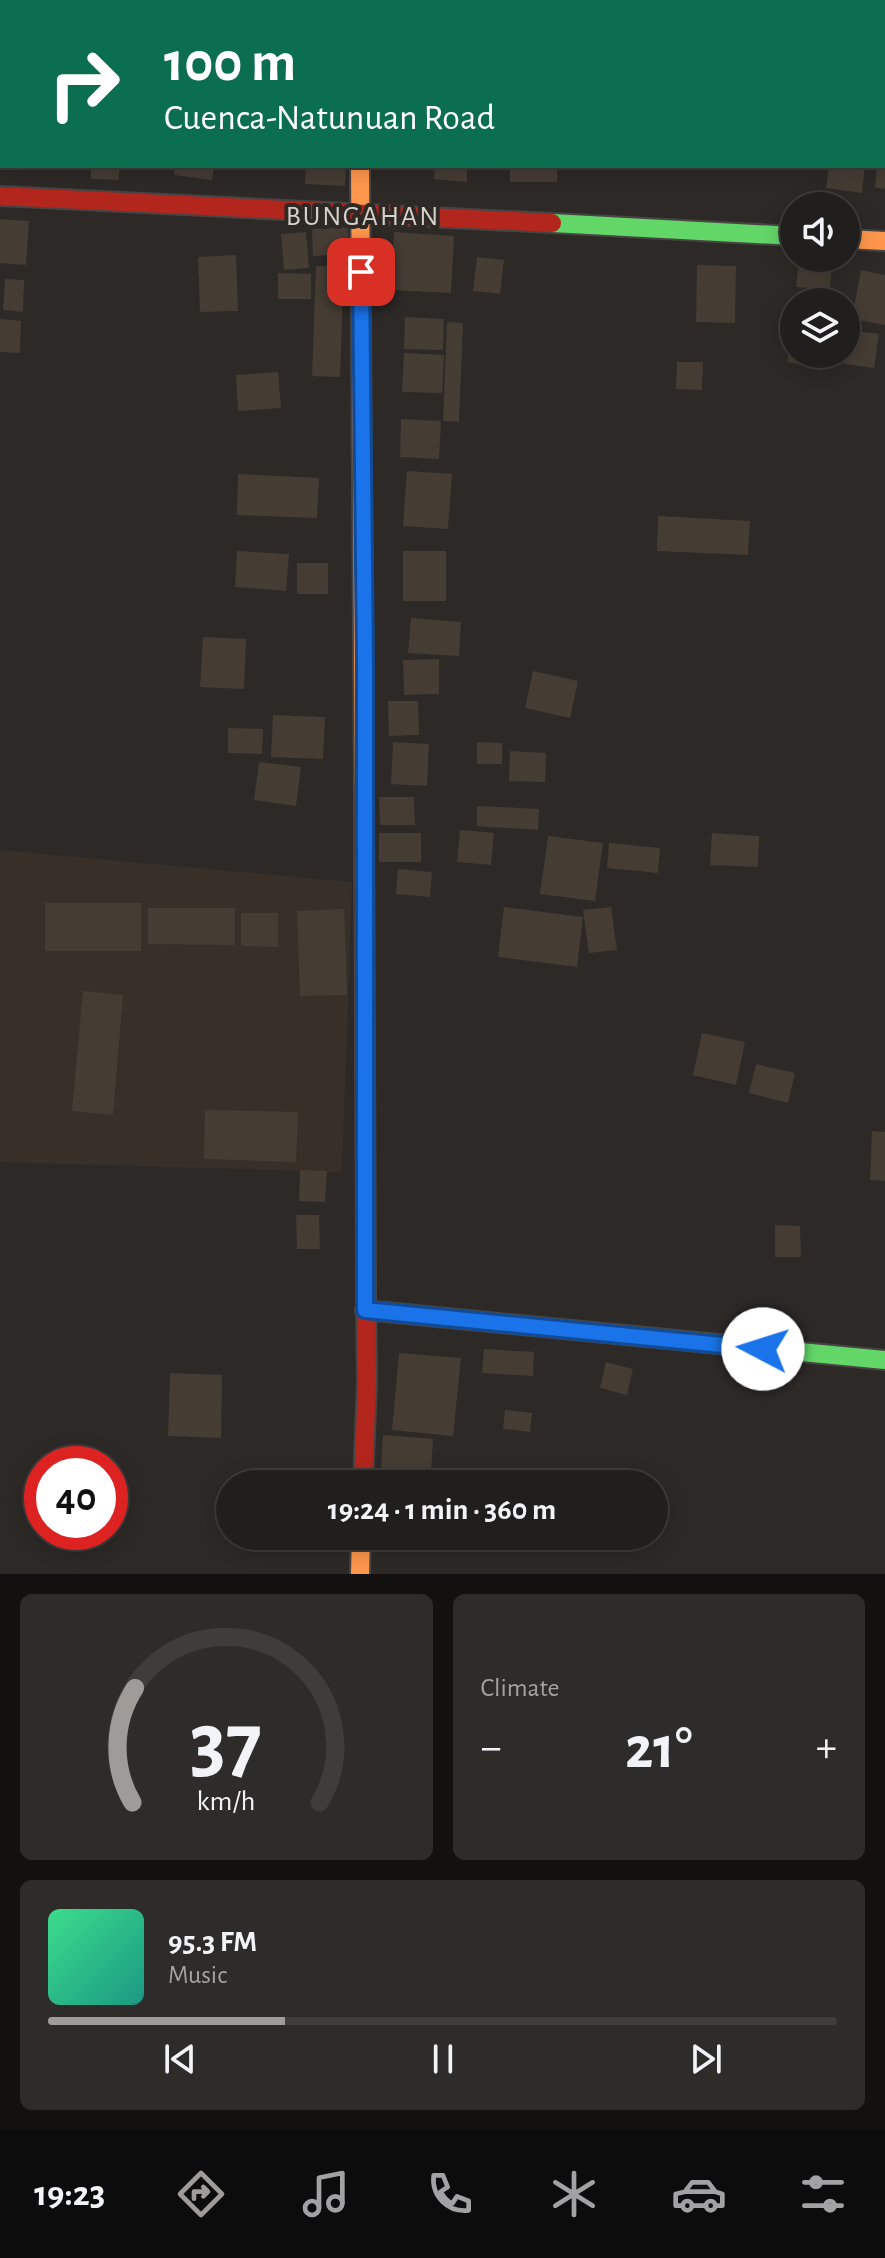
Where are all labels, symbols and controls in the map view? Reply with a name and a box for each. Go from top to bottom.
icon: right [32,32,136,136]
text: 100 m [164,35,296,91]
text: Cuenca-Natunuan Road [164,100,495,136]
map controls [780,192,860,368]
button: sound [780,192,860,272]
district label: BUNGAHAN [286,203,440,231]
pin [327,238,395,306]
icon: arrive [339,250,383,294]
button: layers [780,288,860,368]
position arrow [721,1307,805,1391]
speed limit sign: 40 [24,1446,128,1550]
text: 19:24 · 1 min · 360 m [328,1495,556,1525]
text: Climate [481,1675,559,1701]
text: 37 [190,1702,262,1786]
text: 21° [625,1719,692,1779]
text: − [481,1726,502,1770]
text: + [816,1726,837,1770]
text: km/h [197,1787,256,1816]
text: 95.3 FM [168,1927,257,1957]
text: Music [168,1962,227,1988]
icon: previous [158,2037,202,2081]
icon: pause [421,2037,465,2081]
icon: next [684,2037,728,2081]
icon: directions [173,2166,229,2222]
icon: music [298,2166,354,2222]
icon: phone [422,2166,478,2222]
icon: climate [546,2166,602,2222]
icon: car [671,2166,727,2222]
icon: filters [795,2166,851,2222]
text: 19:23 [34,2176,105,2212]

